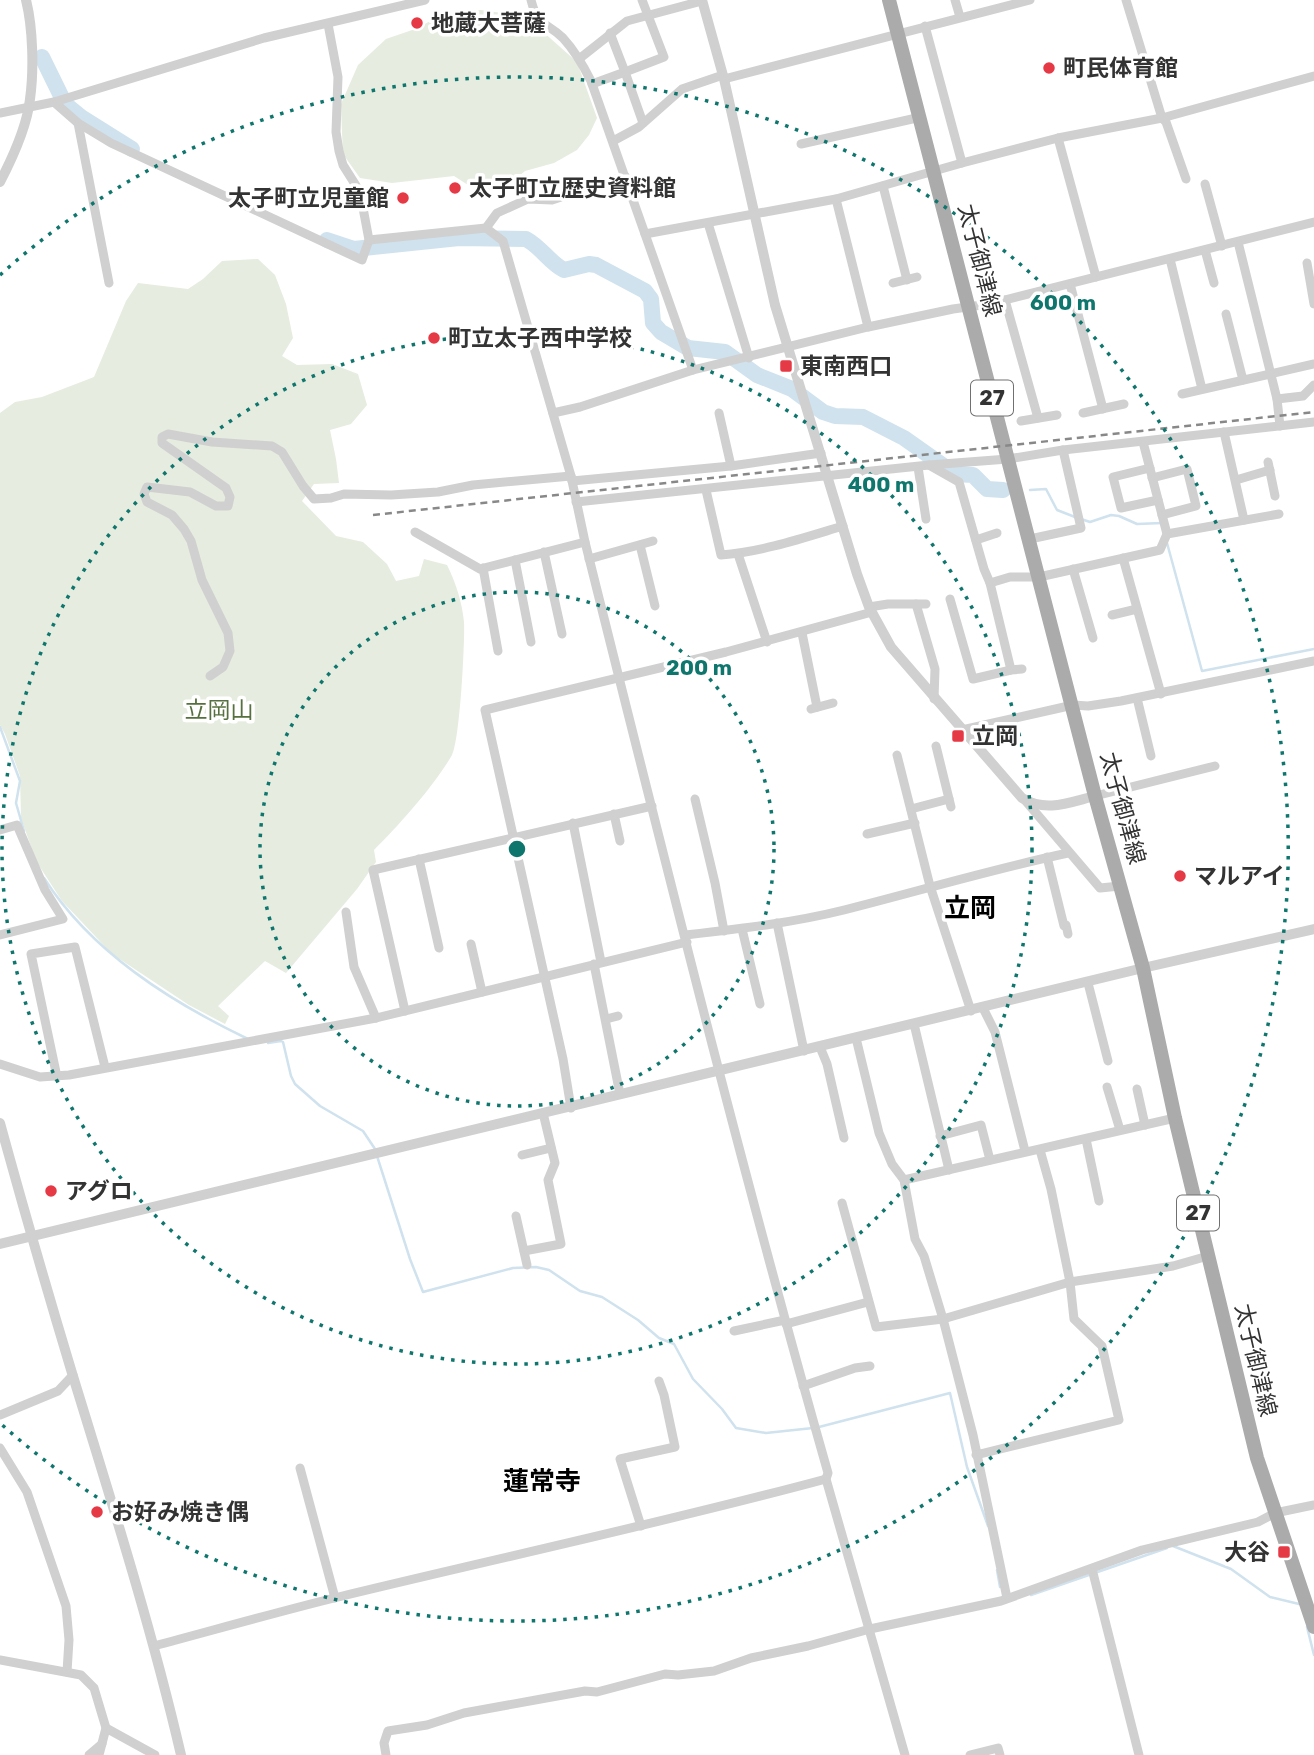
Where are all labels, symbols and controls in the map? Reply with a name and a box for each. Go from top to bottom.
place label: 地蔵大菩薩 [431,9,546,37]
marker: 地蔵大菩薩 [409,15,425,31]
place label: 町民体育館 [1063,54,1178,82]
marker: 町民体育館 [1041,60,1057,76]
place label: 太子町立歴史資料館 [469,174,676,202]
marker: 太子町立歴史資料館 [447,180,463,196]
place label: 太子町立児童館 [228,184,389,212]
marker: 太子町立児童館 [395,190,411,206]
street label: 太子御津線 [953,201,1007,319]
text: 600 m [1030,290,1096,315]
place label: 町立太子西中学校 [448,324,632,352]
marker: 町立太子西中学校 [426,330,442,346]
place label: 東南西口 [800,352,892,380]
marker: 東南西口 [778,358,794,374]
road number: 27 [971,380,1013,416]
text: 400 m [848,472,914,497]
text: 200 m [666,655,732,680]
park label: 立岡山 [185,696,254,724]
place label: 立岡 [972,722,1018,750]
marker: 立岡 [950,728,966,744]
street label: 太子御津線 [1095,749,1151,867]
centre of rings [505,837,529,861]
place label: マルアイ [1194,862,1285,890]
marker: マルアイ [1172,868,1188,884]
district label: 立岡 [944,893,996,924]
place label: アグロ [65,1177,133,1205]
marker: アグロ [43,1183,59,1199]
road number: 27 [1177,1196,1219,1230]
street label: 太子御津線 [1229,1301,1283,1419]
district label: 蓮常寺 [503,1466,581,1497]
place label: お好み焼き偶 [111,1498,249,1526]
marker: お好み焼き偶 [89,1504,105,1520]
place label: 大谷 [1224,1538,1270,1566]
marker: 大谷 [1276,1544,1292,1560]

